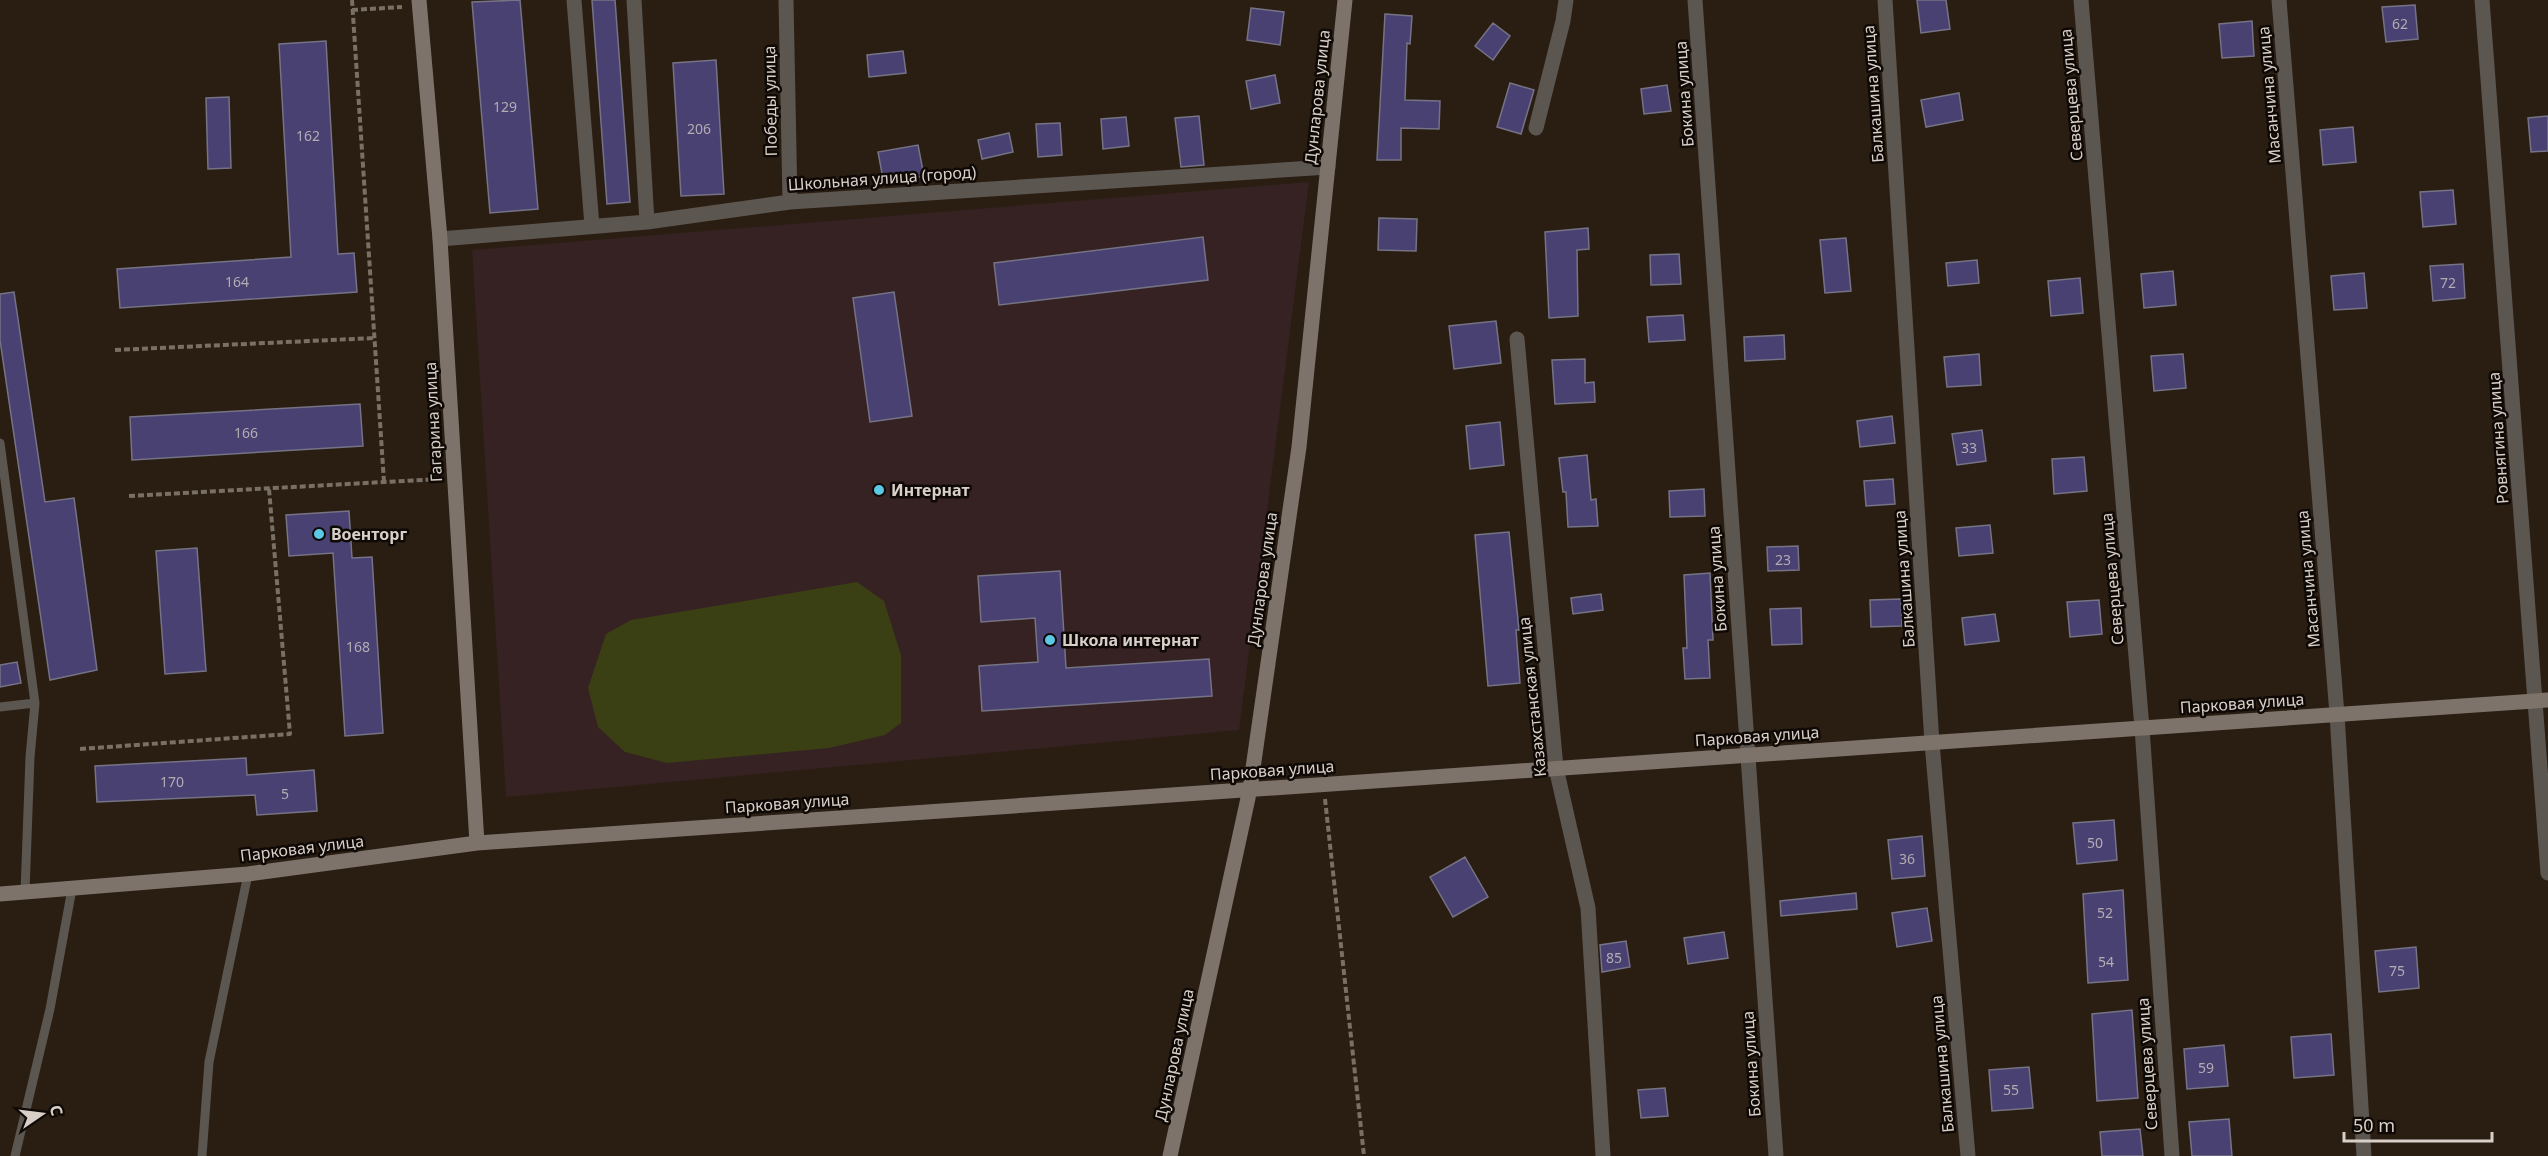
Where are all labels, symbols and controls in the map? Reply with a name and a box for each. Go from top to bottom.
house number: 62 [2392,14,2408,33]
street label: Балкашина улица [1857,25,1889,163]
street label: Масанчина улица [2252,25,2286,165]
street label: Северцева улица [2054,28,2088,162]
street label: Дунларова улица [1299,29,1335,165]
street label: Бокина улица [1669,40,1699,148]
street label: Победы улица [758,45,782,157]
house number: 129 [493,97,517,116]
house number: 206 [687,119,711,138]
house number: 162 [296,126,320,145]
street label: Школьная улица (город) [787,160,977,196]
house number: 164 [225,272,249,291]
house number: 72 [2440,273,2456,292]
street label: Гагарина улица [419,361,447,483]
street label: Ровнягина улица [2482,371,2514,505]
house number: 166 [234,423,258,442]
house number: 33 [1961,438,1977,457]
place label: Интернат [891,479,970,501]
marker: Интернат [872,483,886,497]
street label: Масанчина улица [2291,509,2325,649]
street label: Балкашина улица [1888,510,1920,648]
street label: Дунларова улица [1242,511,1282,647]
street label: Северцева улица [2095,512,2129,646]
place label: Военторг [331,523,407,545]
street label: Бокина улица [1702,525,1732,633]
marker: Военторг [312,527,326,541]
house number: 23 [1775,550,1791,569]
street label: Казахстанская улица [1513,616,1551,778]
place label: Школа интернат [1062,629,1199,651]
marker: Школа интернат [1043,633,1057,647]
house number: 168 [346,637,370,656]
street label: Парковая улица [2179,688,2305,718]
street label: Парковая улица [1694,721,1820,751]
street label: Парковая улица [1209,755,1335,785]
house number: 170 [160,772,184,791]
house number: 5 [281,784,289,803]
street label: Парковая улица [724,788,850,818]
street label: Парковая улица [239,829,365,867]
house number: 50 [2087,833,2103,852]
house number: 36 [1899,849,1915,868]
house number: 52 [2097,903,2113,922]
house number: 85 [1606,948,1622,967]
house number: 54 [2098,952,2114,971]
house number: 75 [2389,961,2405,980]
street label: Дунларова улица [1149,987,1199,1123]
street label: Балкашина улица [1925,994,1959,1134]
street label: Северцева улица [2131,997,2163,1131]
street label: Бокина улица [1736,1010,1766,1118]
house number: 59 [2198,1058,2214,1077]
house number: 55 [2003,1080,2019,1099]
north arrow [12,1084,72,1144]
text: С [45,1103,68,1118]
scale bar [2344,1105,2492,1143]
text: 50 m [2353,1113,2395,1137]

